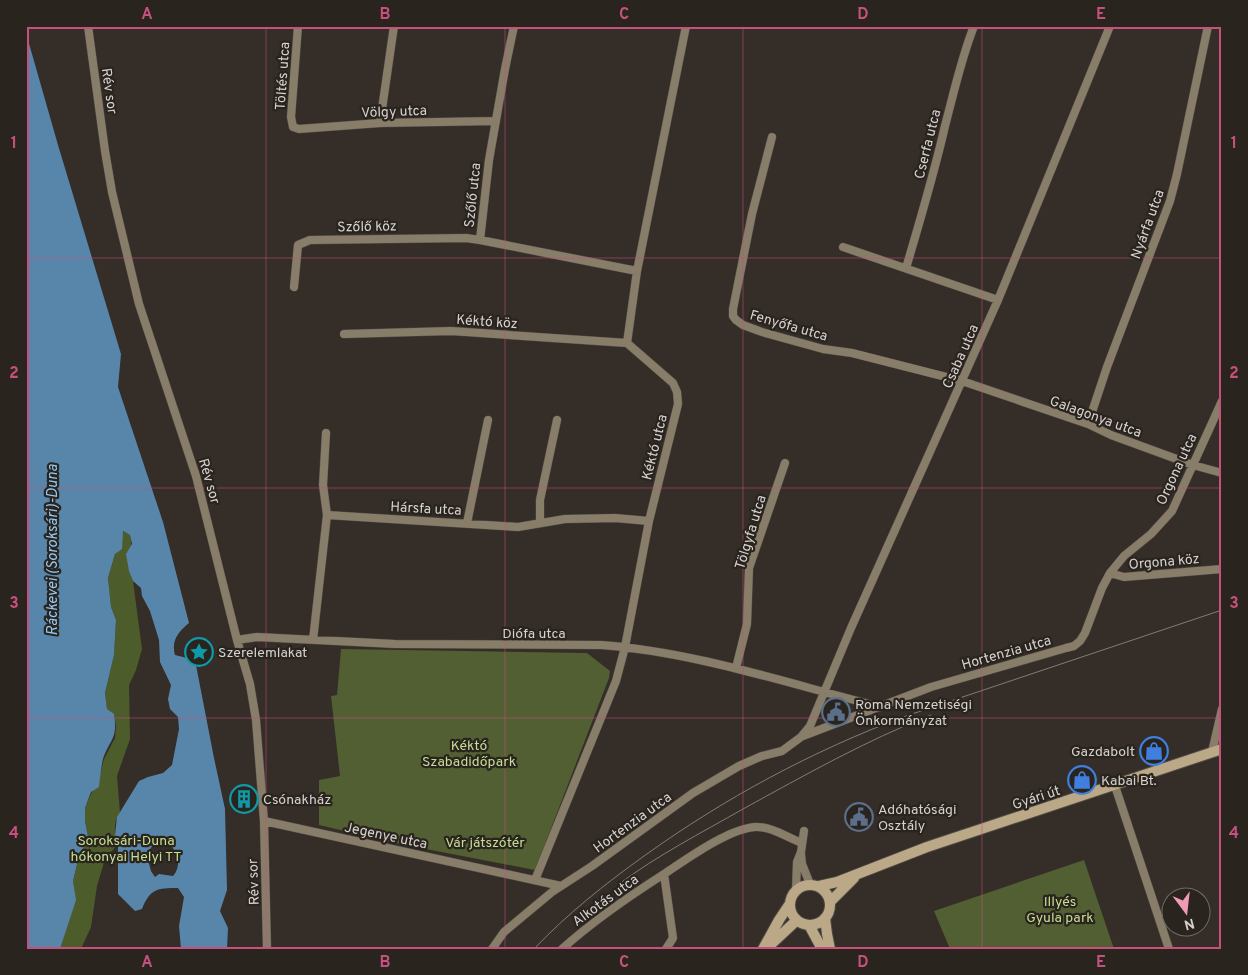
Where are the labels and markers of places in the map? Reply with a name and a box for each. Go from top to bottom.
place icon: Szerelemlakat [184,637,214,667]
place label: Szerelemlakat [218,645,307,662]
public building icon: Roma Nemzetiségi Önkormányzat [821,697,851,727]
place label: Roma Nemzetiségi Önkormányzat [855,697,972,730]
shop icon: Gazdabolt [1139,736,1169,766]
place label: Gazdabolt [1071,744,1135,761]
shop icon: Kabai Bt. [1067,765,1097,795]
place label: Kabai Bt. [1101,773,1157,790]
building icon: Csónakház [229,784,259,814]
place label: Csónakház [263,792,331,809]
public building icon: Adóhatósági Osztály [844,802,874,832]
place label: Adóhatósági Osztály [878,802,956,835]

